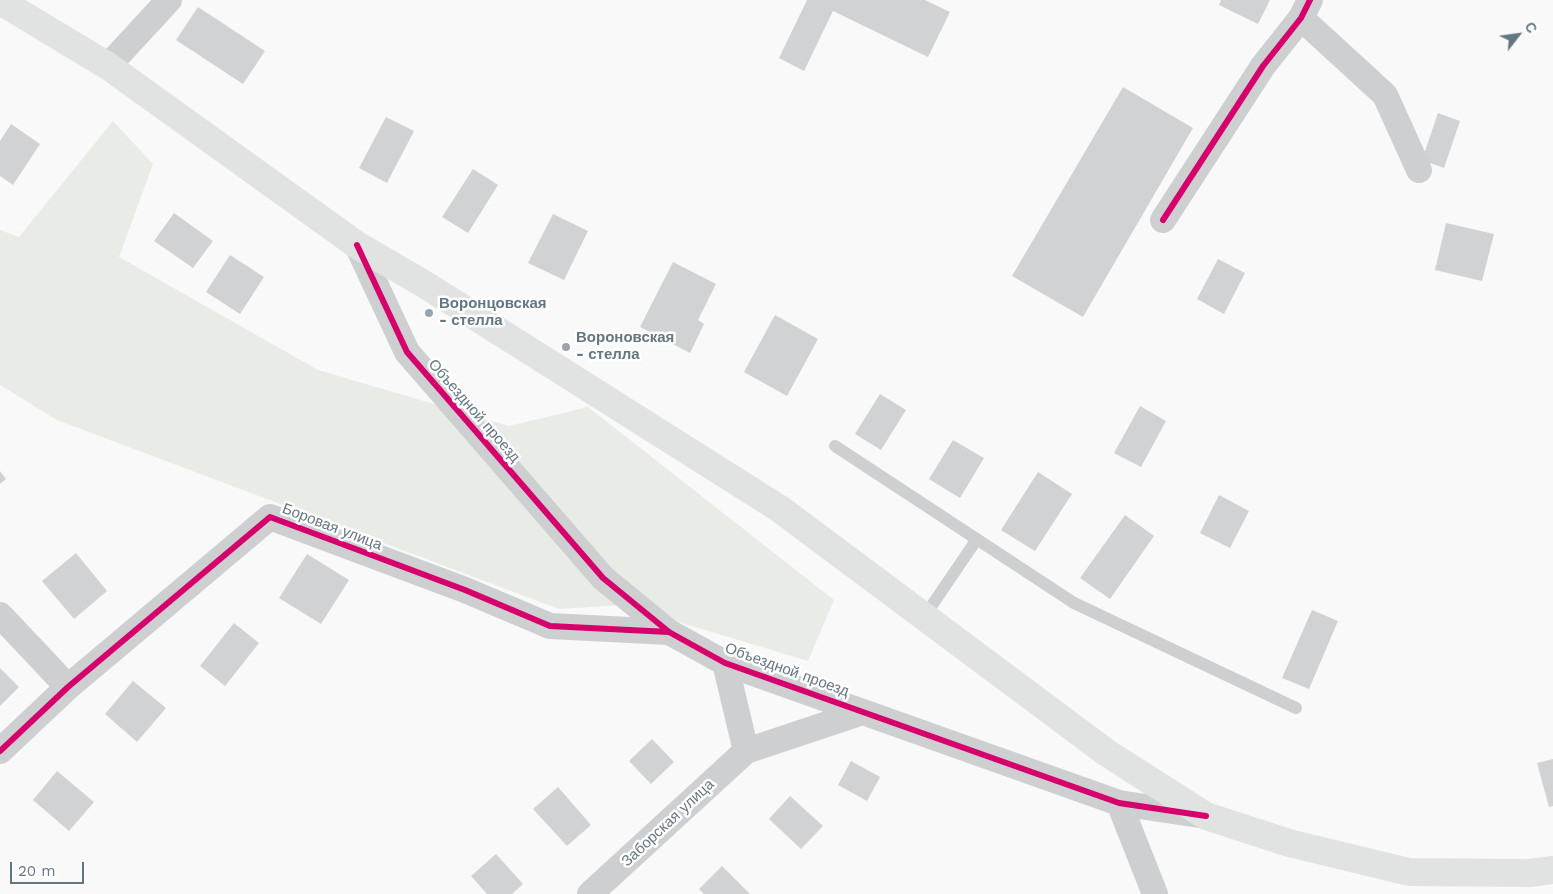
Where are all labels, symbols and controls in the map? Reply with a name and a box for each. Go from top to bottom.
north arrow [1493,10,1543,60]
text: С [1522,19,1540,36]
place label: Воронцовская - стелла [439,295,547,330]
marker: Воронцовская - стелла [423,307,435,319]
place label: Вороновская - стелла [576,329,674,364]
marker: Вороновская - стелла [560,341,572,353]
street label: Объездной проезд [424,356,524,466]
street label: Боровая улица [280,500,384,554]
street label: Объездной проезд [723,639,851,701]
street label: Заборская улица [618,776,718,870]
scale bar [12,852,86,884]
text: 20 m [18,862,56,880]

